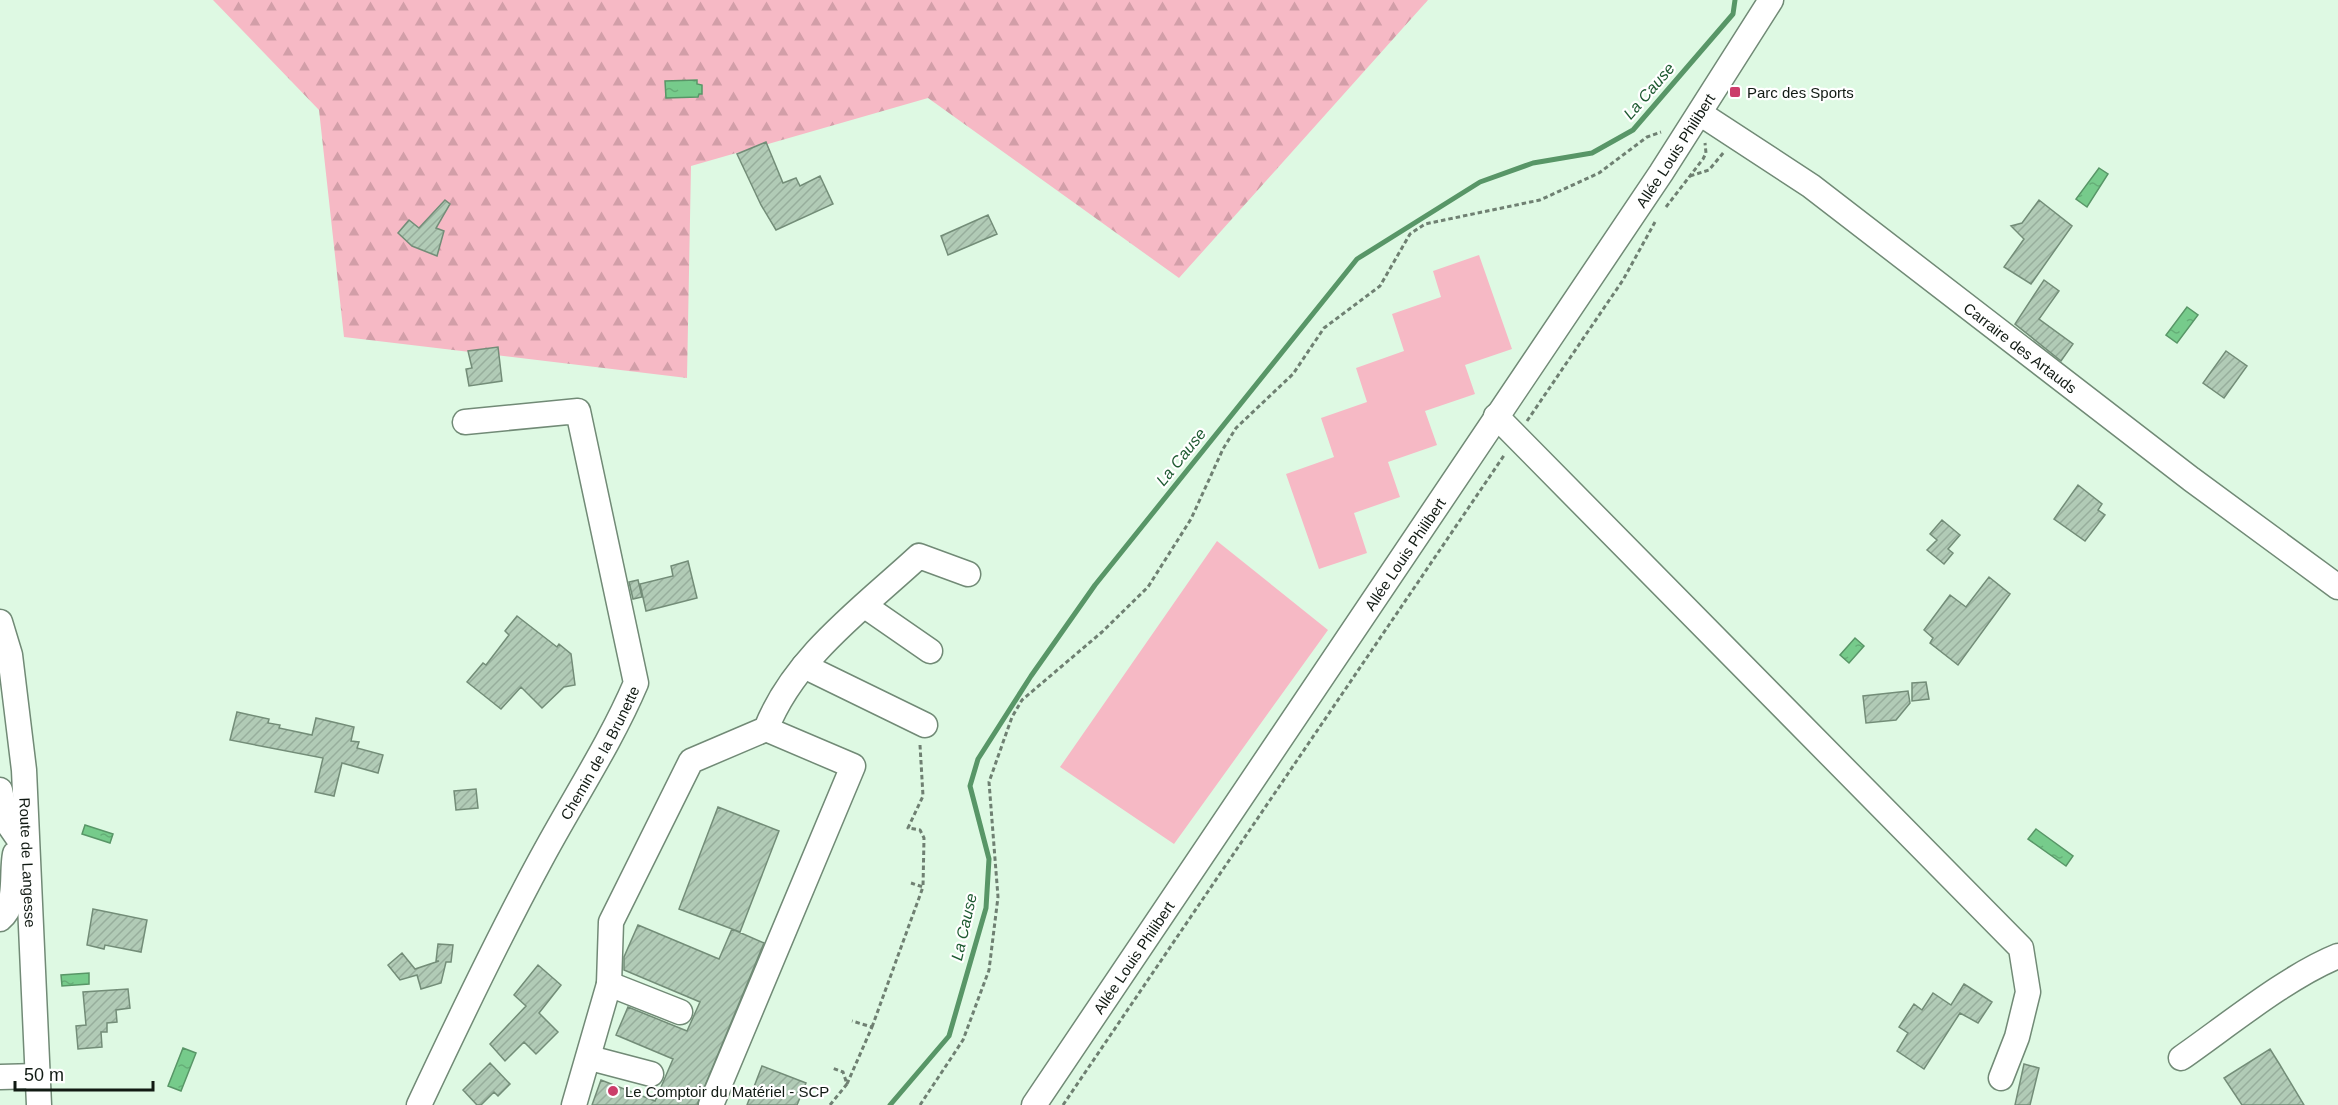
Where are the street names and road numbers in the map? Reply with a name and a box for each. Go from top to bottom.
street label: Allée Louis Philibert [1632,90,1718,210]
street label: Carraire des Artauds [1961,299,2080,396]
street label: Allée Louis Philibert [1361,494,1449,614]
street label: Chemin de la Brunette [556,683,642,822]
street label: Route de Langesse [17,797,40,928]
street label: Allée Louis Philibert [1090,897,1178,1017]

